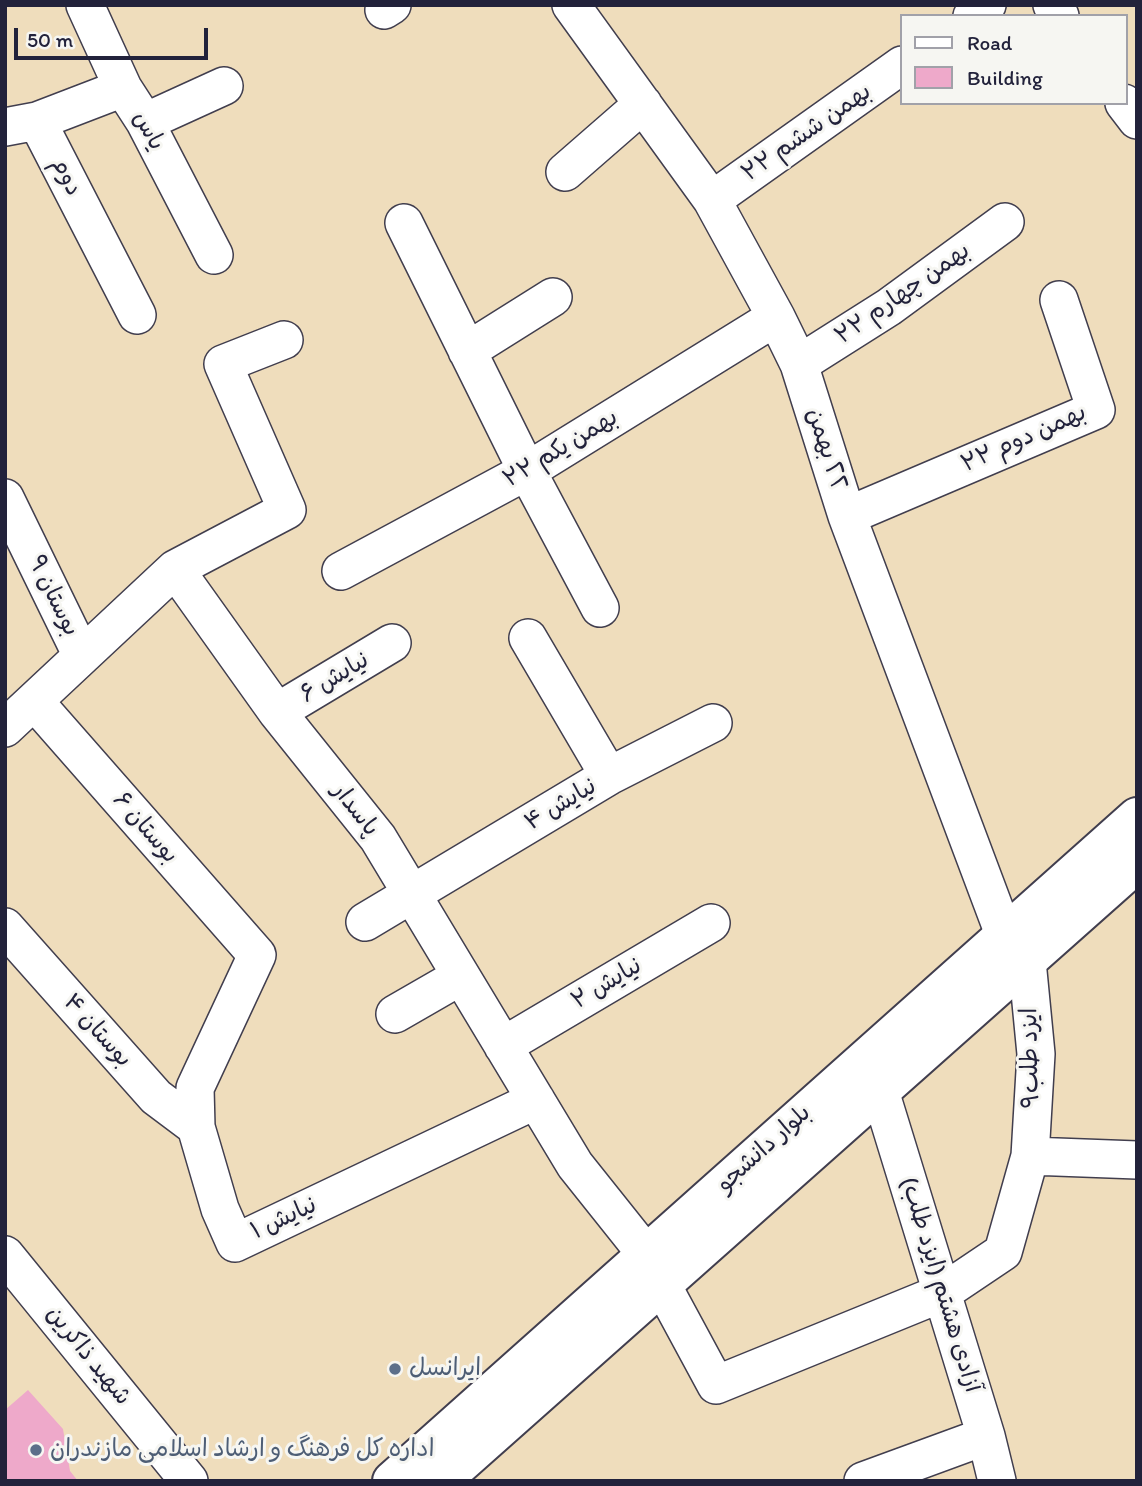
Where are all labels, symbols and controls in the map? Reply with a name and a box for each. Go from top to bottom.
scale bar [18,14,212,58]
legend [900,14,1128,105]
text: 50 m [27,27,73,52]
text: Road [967,30,1012,55]
text: Building [967,65,1043,90]
street label: ۲۲ بهمن ششم [737,78,877,188]
street label: یاس [126,106,170,156]
street label: دوم [44,153,88,201]
street label: ۲۲ بهمن چهارم [830,237,976,351]
street label: ۲۲ بهمن دوم [957,399,1091,479]
street label: ۲۲ بهمن یکم [498,403,624,495]
street label: ٢٢ بهمن [799,405,853,495]
street label: بوستان ۹ [21,551,85,641]
street label: نیایش ۶ [295,646,375,710]
street label: نیایش ۴ [520,772,602,838]
street label: پاسدار [325,778,385,842]
street label: بوستان ۶ [106,786,184,870]
street label: نیایش ۲ [567,952,647,1016]
street label: بوستان ۴ [57,988,137,1074]
street label: ایزد طلب۹ [1016,1007,1046,1109]
street label: بلوار دانشجو [711,1099,817,1199]
street label: آزادی هشتم (ایزد طلب) [894,1174,986,1396]
street label: نیایش ۱ [246,1191,322,1247]
street label: شهید ذاکرین [39,1301,137,1411]
place label: ایرانسل [409,1355,481,1383]
marker: ایرانسل [387,1361,403,1377]
place label: اداره کل فرهنگ و ارشاد اسلامی مازندران [50,1436,434,1464]
marker: اداره کل فرهنگ و ارشاد اسلامی مازندران [28,1442,44,1458]

